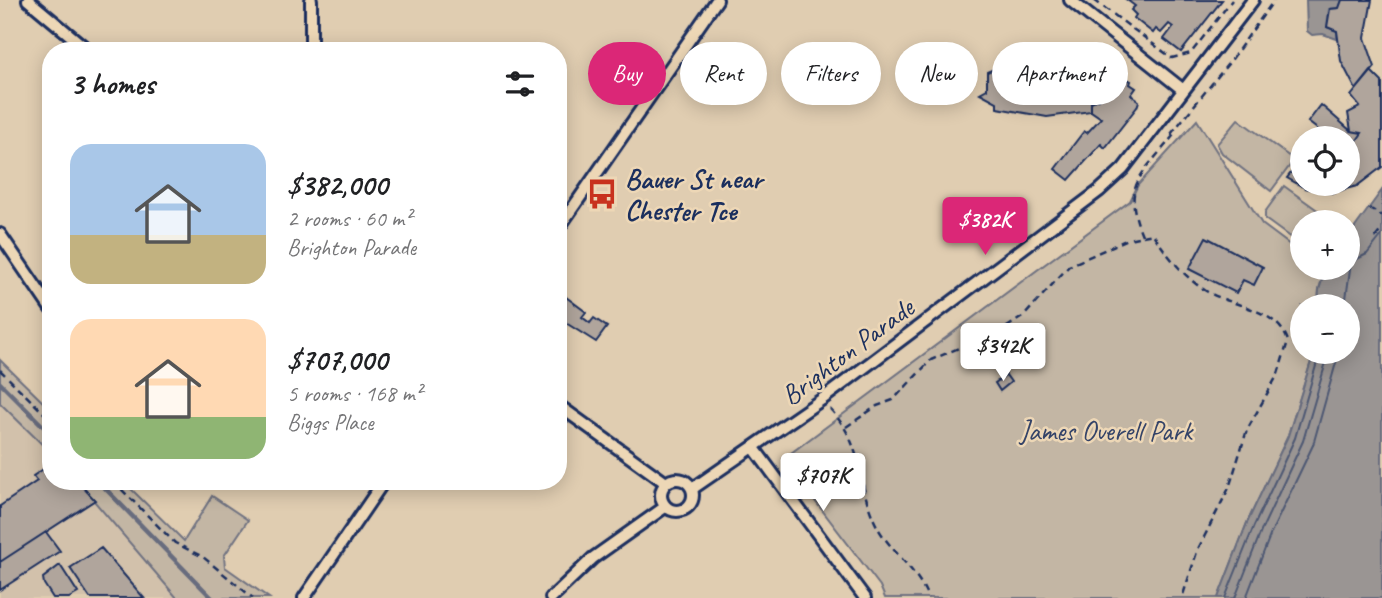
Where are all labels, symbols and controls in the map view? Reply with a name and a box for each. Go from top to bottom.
chip: Buy [588,42,666,105]
chip: Rent [680,42,767,105]
chip: Filters [781,42,881,105]
chip: New [895,42,978,105]
chip: Apartment [992,42,1128,105]
text: 3 homes [70,65,155,103]
icon: filters [501,65,539,103]
map controls [1290,126,1360,364]
button: locate [1290,126,1360,196]
place label: Bauer St near Chester Tce [625,161,765,228]
text: $382,000 [287,166,387,204]
icon: home [126,172,210,256]
bus stop icon: Bauer St near Chester Tce [585,177,619,211]
pin: $382K [936,198,1034,257]
text: 2 rooms · 60 m² [287,204,411,233]
text: $382K [958,205,1012,234]
button: + [1290,210,1360,280]
text: Brighton Parade [287,233,416,262]
street label: Brighton Parade [774,289,922,413]
button: − [1290,294,1360,364]
pin: $342K [954,324,1052,383]
text: $342K [976,331,1030,360]
text: $707,000 [287,341,387,379]
icon: home [126,347,210,431]
text: 5 rooms · 168 m² [287,379,422,408]
text: Biggs Place [287,408,374,437]
park label: James Overell Park [1018,413,1194,448]
pin: $707K [774,454,872,513]
text: $707K [797,461,849,490]

